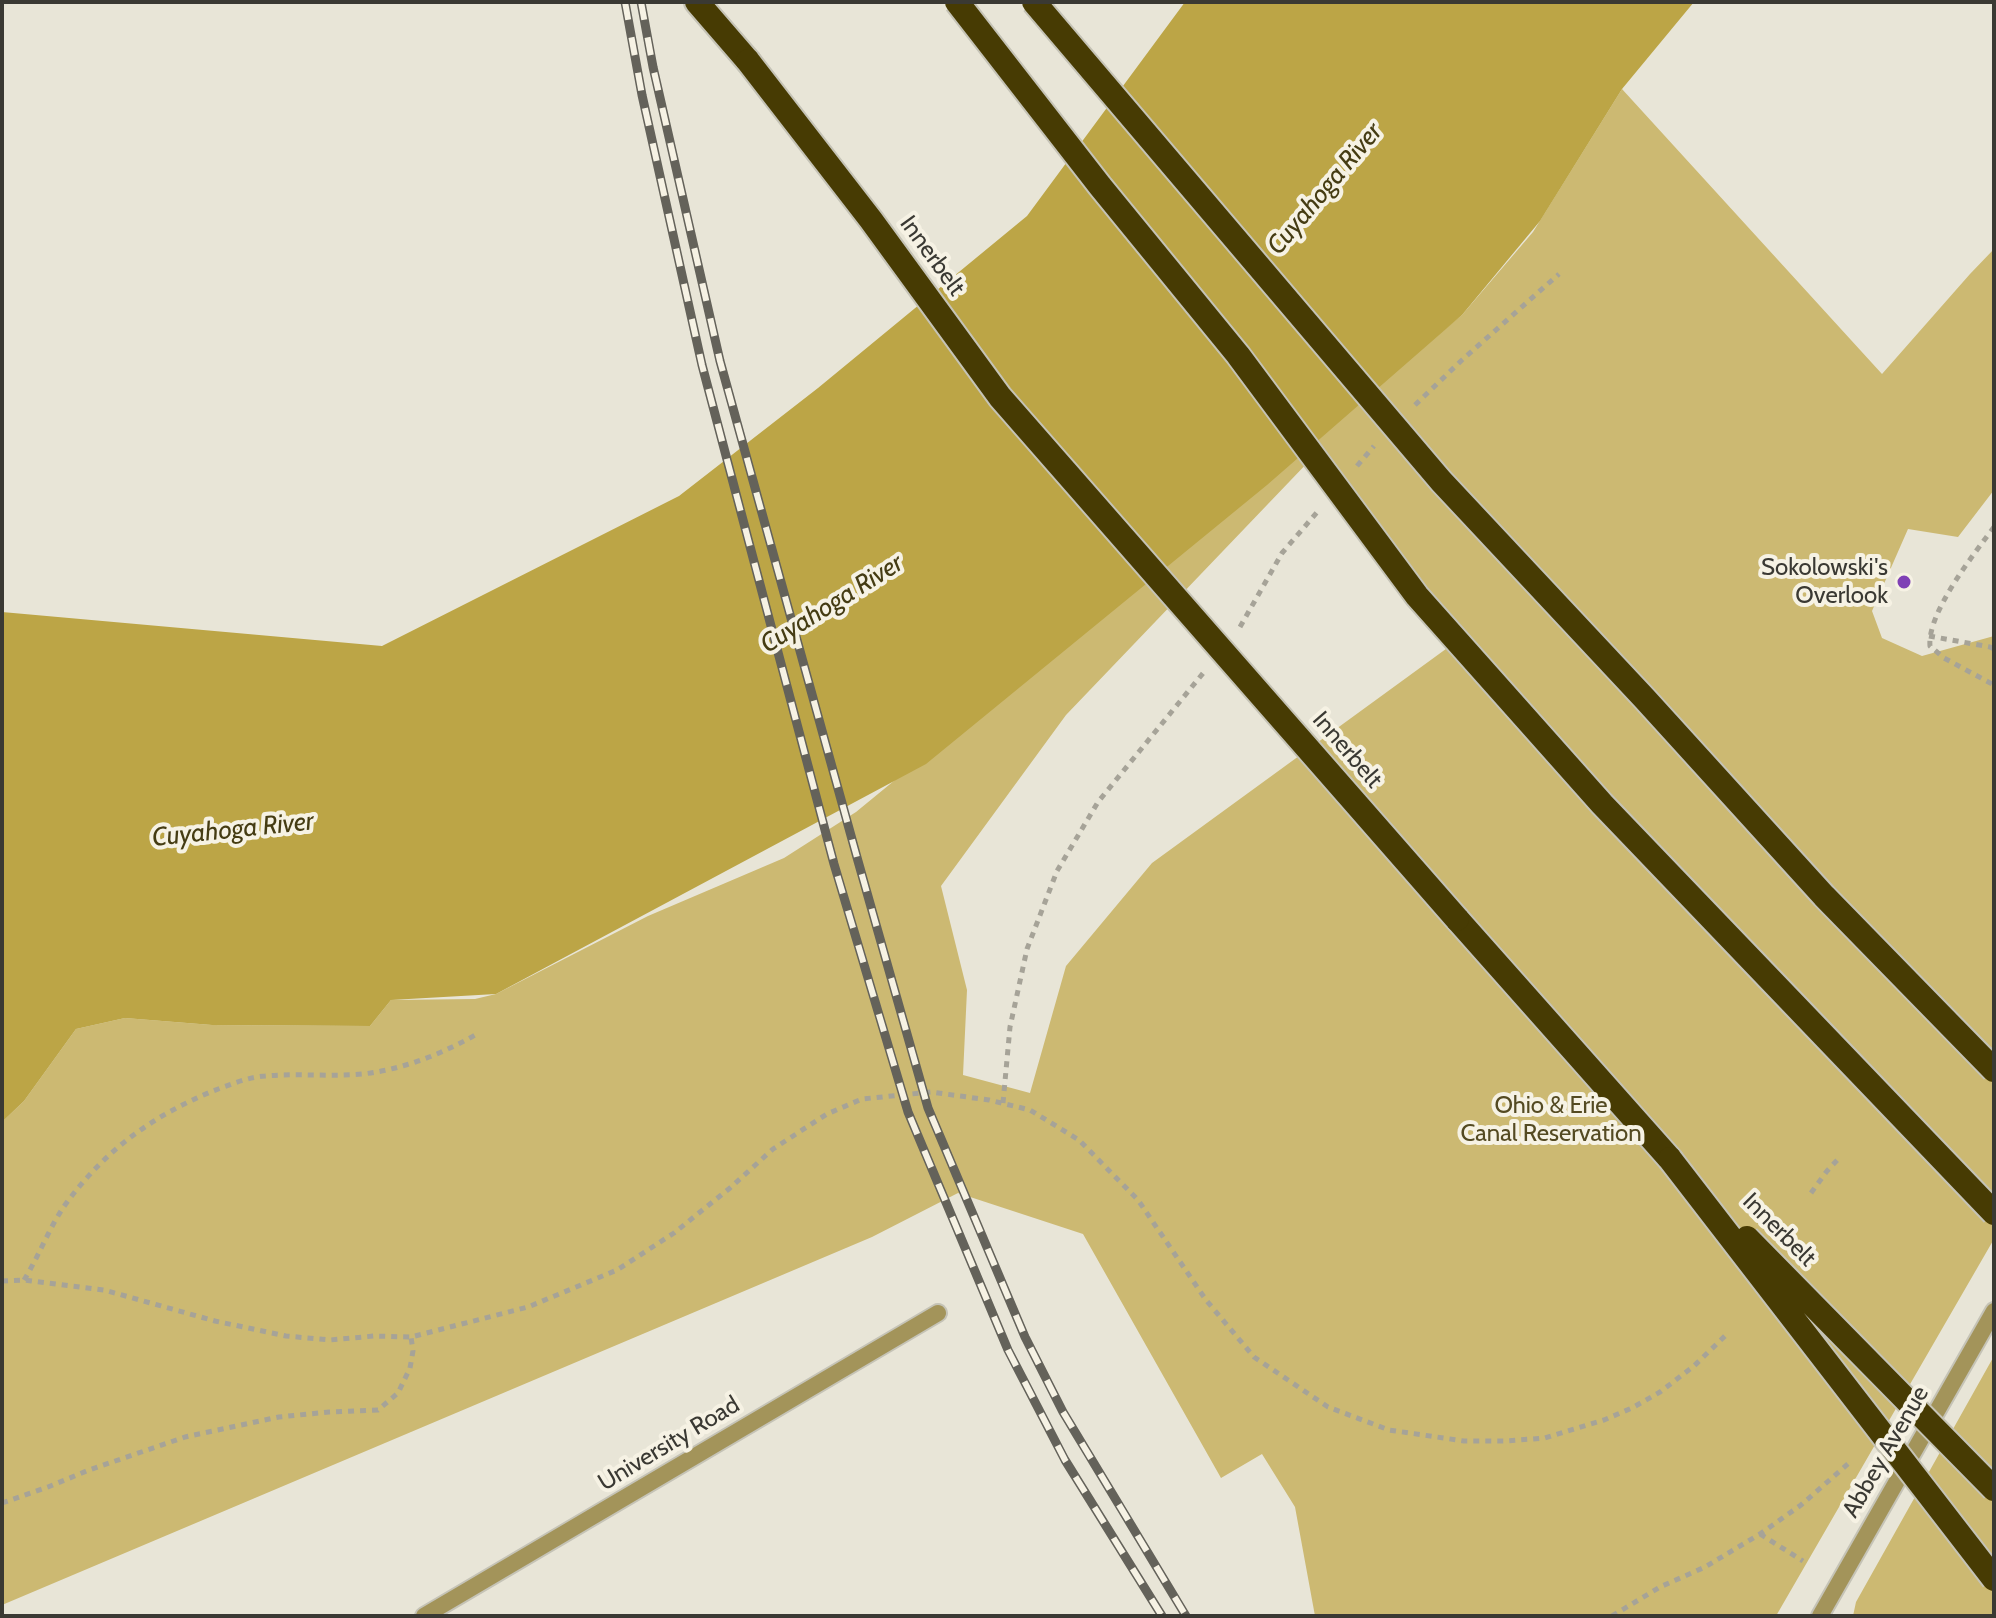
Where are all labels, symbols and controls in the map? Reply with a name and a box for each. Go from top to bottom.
water label: Cuyahoga River [1261,117,1389,261]
street label: Innerbelt [893,210,971,302]
water label: Cuyahoga River [755,548,909,660]
place label: Sokolowski's Overlook [1761,554,1888,610]
marker: Sokolowski's Overlook [1895,573,1913,591]
street label: Innerbelt [1306,706,1388,794]
water label: Cuyahoga River [151,806,315,854]
park label: Ohio & Erie Canal Reservation [1460,1092,1642,1148]
street label: Innerbelt [1736,1187,1822,1273]
street label: Abbey Avenue [1837,1381,1935,1523]
street label: University Road [593,1391,745,1497]

